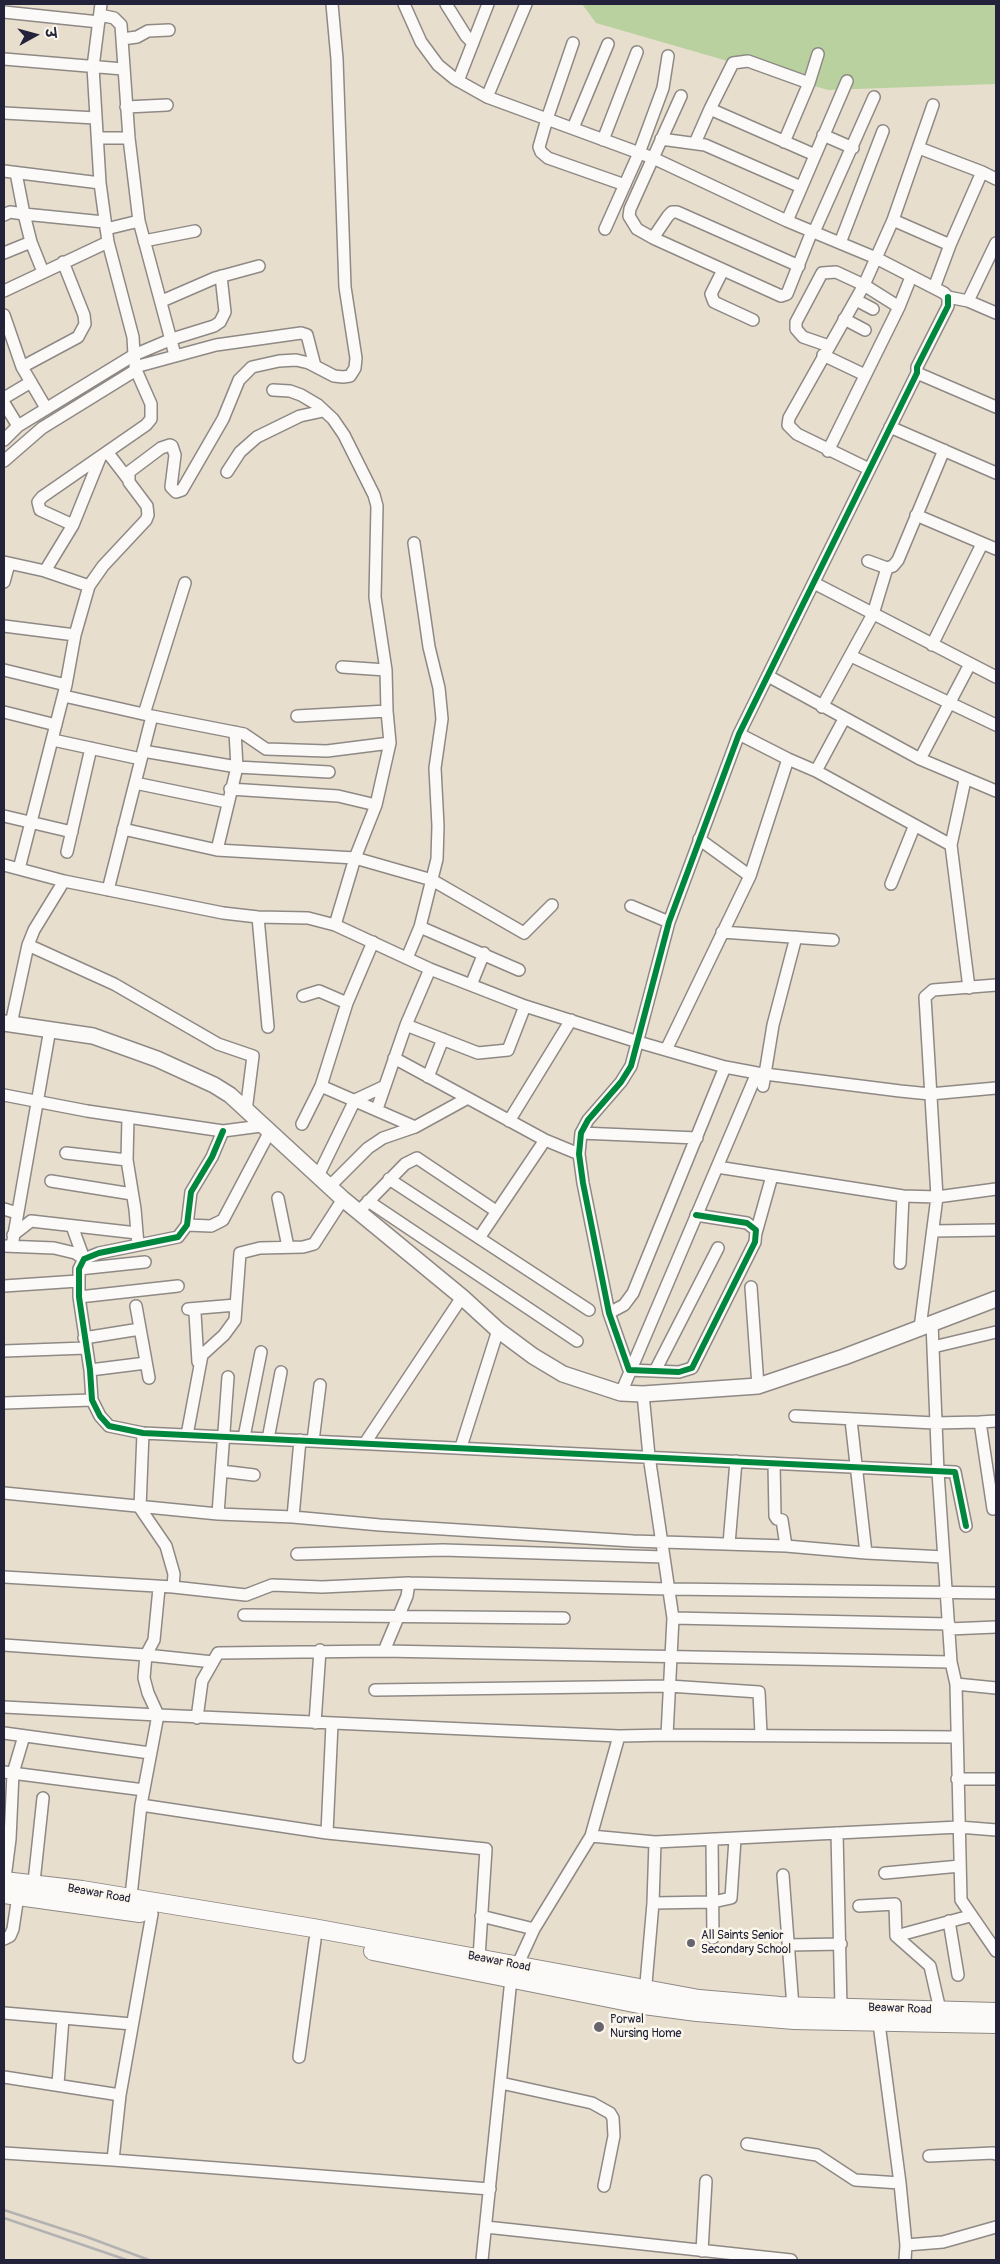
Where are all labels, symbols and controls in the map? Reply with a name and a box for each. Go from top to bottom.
north arrow [10,10,60,60]
text: उ [41,27,59,39]
street label: Beawar Road [66,1881,132,1907]
place label: All Saints Senior Secondary School [701,1929,791,1957]
marker: All Saints Senior Secondary School [685,1937,697,1949]
street label: Beawar Road [466,1949,532,1975]
street label: Beawar Road [868,2001,932,2017]
place label: Porwal Nursing Home [610,2013,681,2041]
marker: Porwal Nursing Home [592,2020,606,2034]

